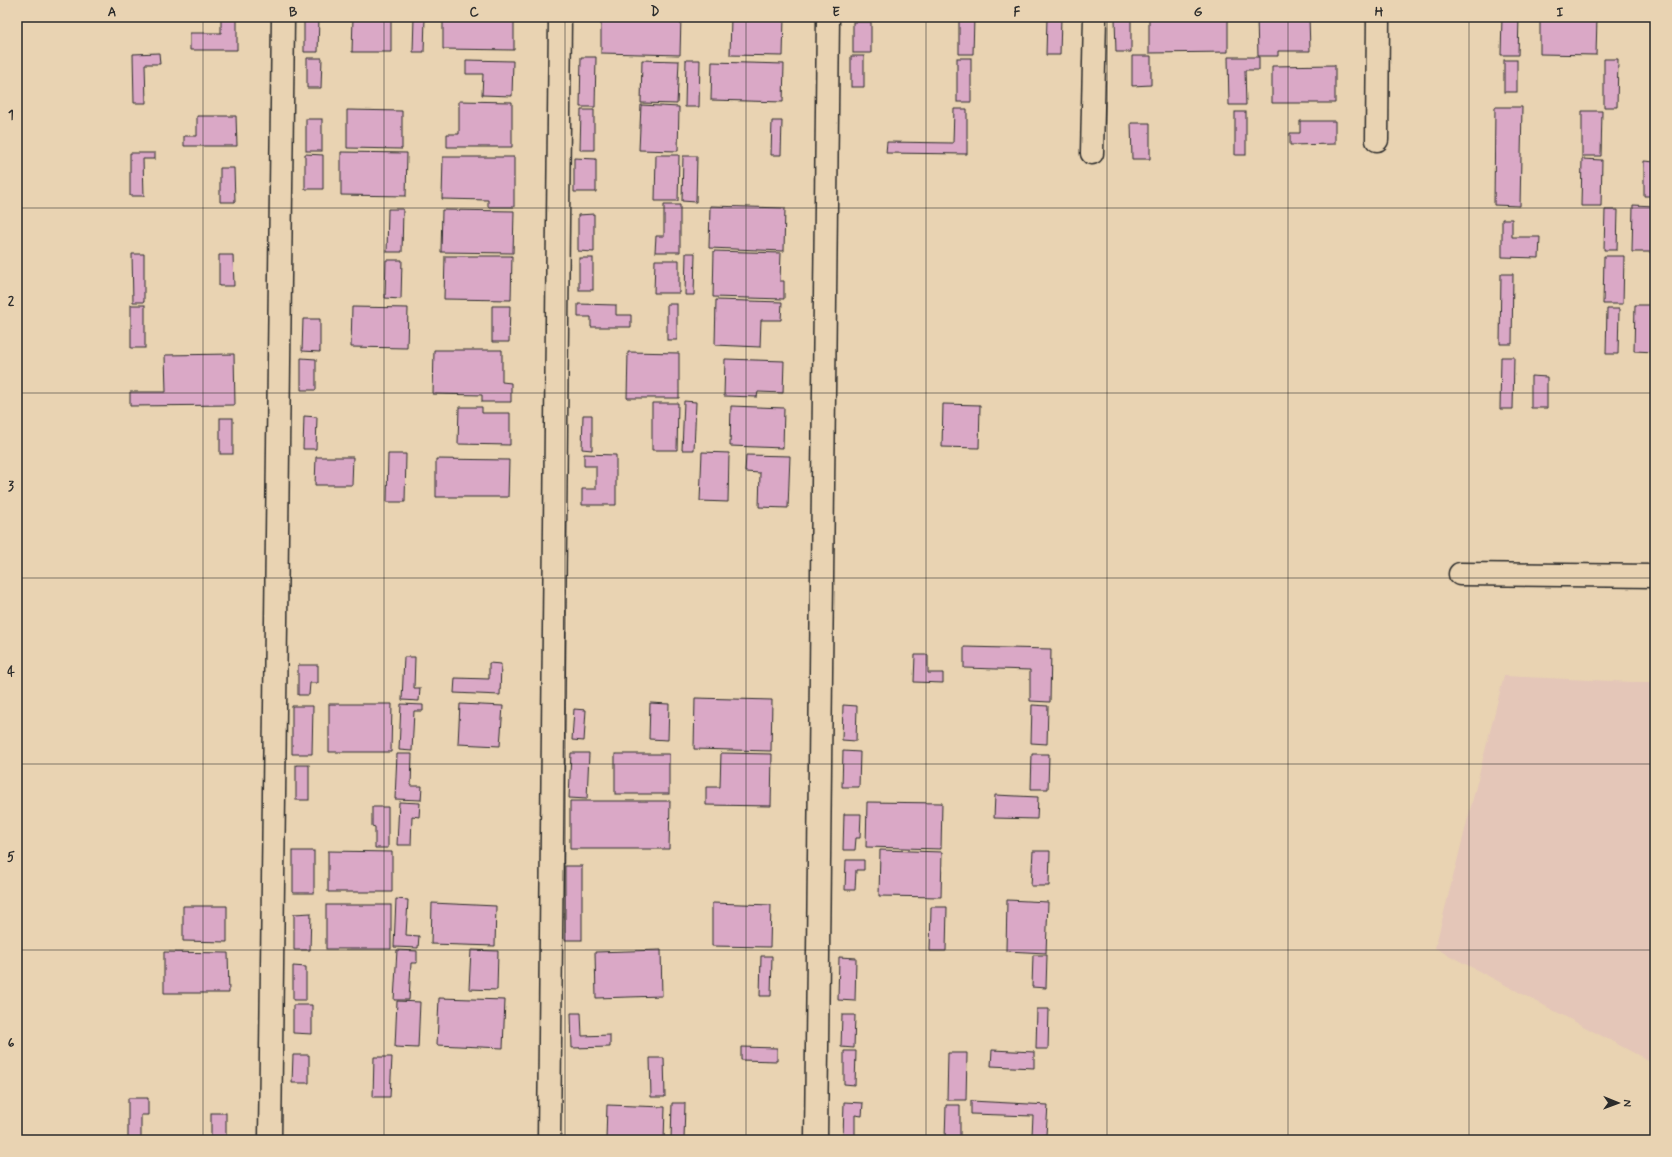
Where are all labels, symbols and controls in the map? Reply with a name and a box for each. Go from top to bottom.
text: A [108,4,116,21]
text: B [289,4,298,21]
text: C [469,4,479,21]
text: D [651,4,660,21]
text: E [832,4,840,21]
text: F [1014,4,1021,21]
text: G [1194,4,1203,21]
text: H [1375,4,1384,21]
text: I [1557,4,1564,21]
text: 1 [8,107,14,124]
text: 2 [8,293,15,310]
text: 3 [8,478,14,495]
text: 4 [7,664,15,681]
text: 5 [7,849,15,866]
text: 6 [8,1035,15,1052]
north arrow [1598,1083,1638,1123]
text: N [1620,1099,1634,1107]

